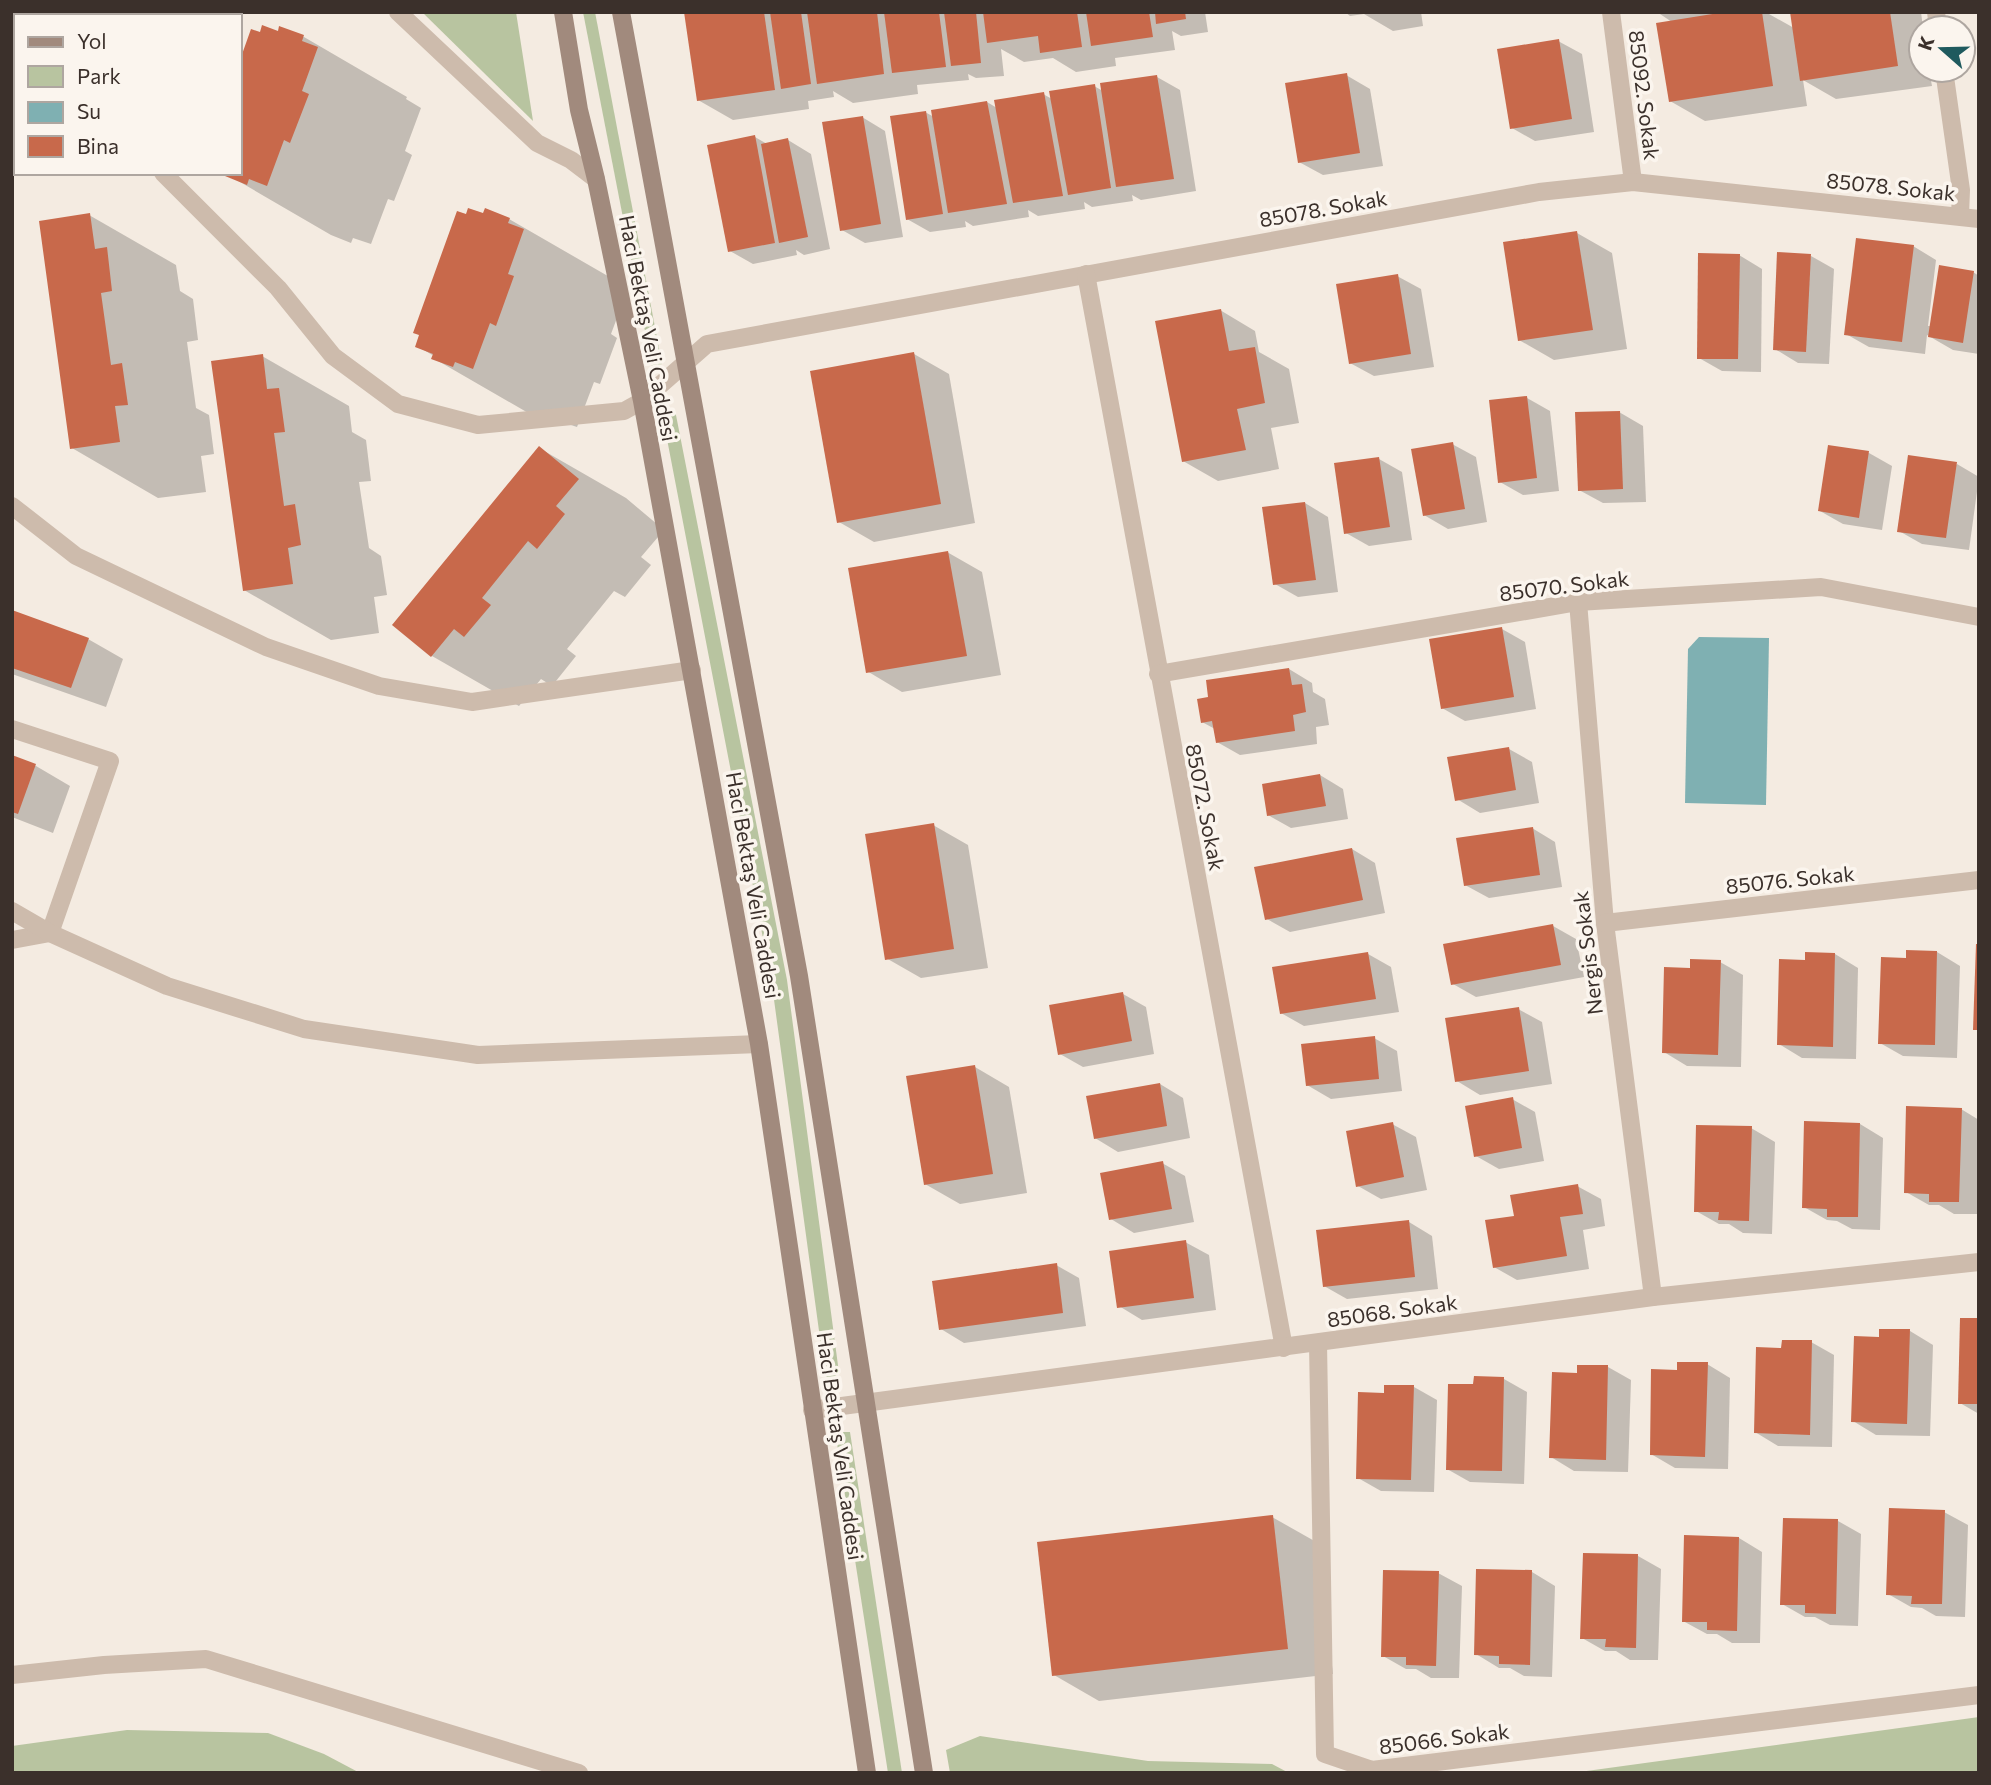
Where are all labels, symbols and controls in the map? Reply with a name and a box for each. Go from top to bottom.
legend [14,14,242,175]
north arrow [1907,14,1977,84]
text: Yol [77,28,107,53]
street label: 85092. Sokak [1625,29,1665,161]
text: K [1912,33,1939,53]
text: Park [77,63,121,88]
text: Su [77,98,101,123]
text: Bina [77,133,119,158]
street label: 85078. Sokak [1825,167,1957,205]
street label: 85078. Sokak [1257,184,1389,232]
street label: Haci Bektaş Veli Caddesi [615,213,683,443]
street label: 85070. Sokak [1498,565,1630,605]
street label: 85072. Sokak [1181,741,1231,873]
street label: Haci Bektaş Veli Caddesi [722,770,786,1000]
street label: 85076. Sokak [1724,860,1856,898]
street label: Nergis Sokak [1567,890,1607,1016]
street label: 85068. Sokak [1325,1288,1459,1332]
street label: Haci Bektaş Veli Caddesi [813,1330,869,1562]
street label: 85066. Sokak [1377,1718,1511,1758]

